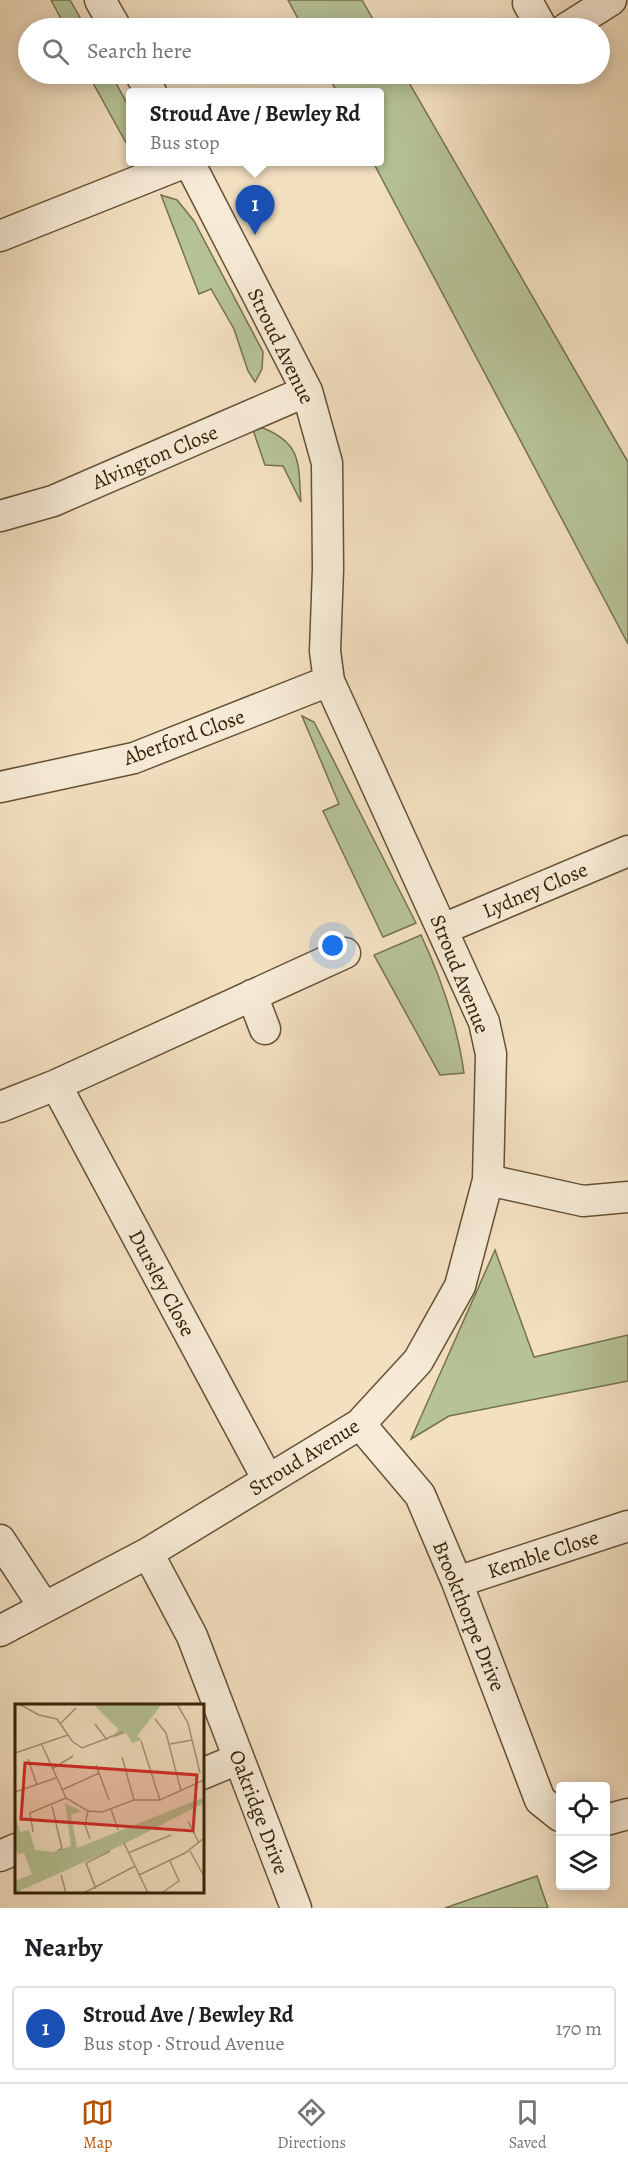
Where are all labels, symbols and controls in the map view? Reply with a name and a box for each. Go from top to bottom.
search box [18,18,610,84]
icon: search [39,35,72,68]
text: Search here [87,36,192,66]
popup [126,88,384,166]
text: Stroud Ave / Bewley Rd [150,99,360,129]
text: Bus stop [150,129,220,156]
pin: 1 [236,186,274,235]
street label: Stroud Avenue [241,283,321,409]
street label: Alvington Close [87,418,222,496]
street label: Aberford Close [119,702,248,772]
street label: Lydney Close [478,855,592,925]
street label: Stroud Avenue [423,910,497,1038]
your location [318,931,347,960]
street label: Dursley Close [122,1225,202,1341]
street label: Stroud Avenue [243,1412,365,1502]
street label: Kemble Close [484,1523,602,1585]
street label: Brookthorpe Drive [426,1537,512,1695]
inset map [15,1704,204,1893]
street label: Oakridge Drive [222,1746,296,1878]
map controls [556,1782,610,1890]
button: locate [556,1782,610,1836]
button: layers [556,1836,610,1890]
text: Nearby [24,1930,103,1965]
text: Stroud Ave / Bewley Rd [83,2000,294,2030]
text: 1 [42,2015,49,2042]
text: 170 m [556,2015,602,2042]
text: Bus stop · Stroud Avenue [83,2030,285,2057]
tab: Map [81,2096,114,2154]
tab: Directions [277,2096,346,2154]
tab: Saved [509,2096,547,2154]

